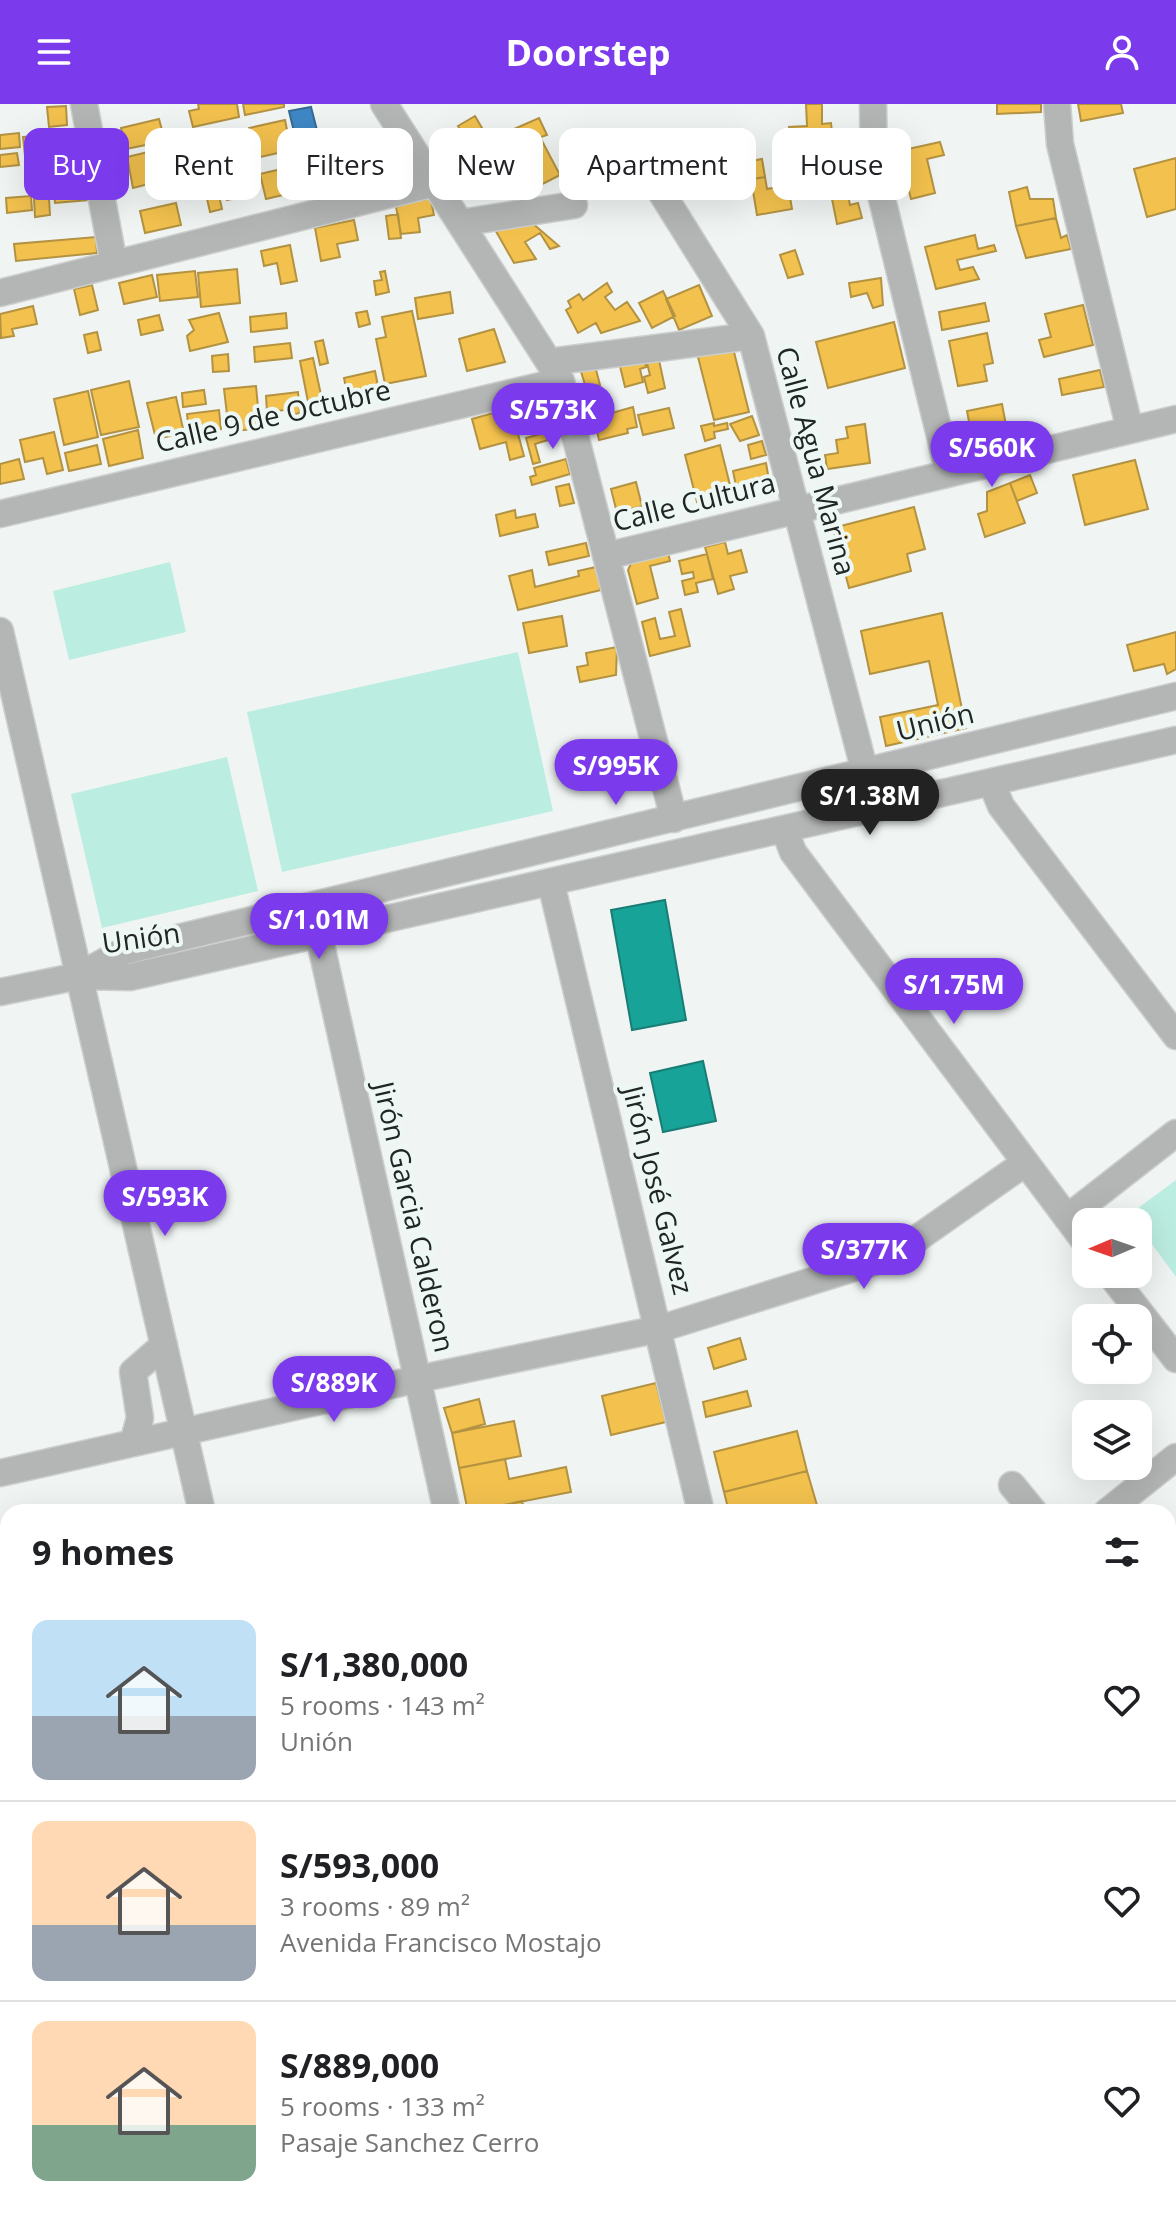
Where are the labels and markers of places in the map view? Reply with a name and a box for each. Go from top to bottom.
pin: S/573K [488,383,618,451]
pin: S/560K [927,421,1057,489]
pin: S/995K [551,739,681,807]
pin: S/1.38M [796,769,944,837]
pin: S/1.01M [245,893,393,961]
pin: S/1.75M [880,958,1028,1026]
pin: S/593K [100,1170,230,1238]
pin: S/377K [799,1223,929,1291]
pin: S/889K [269,1356,399,1424]

